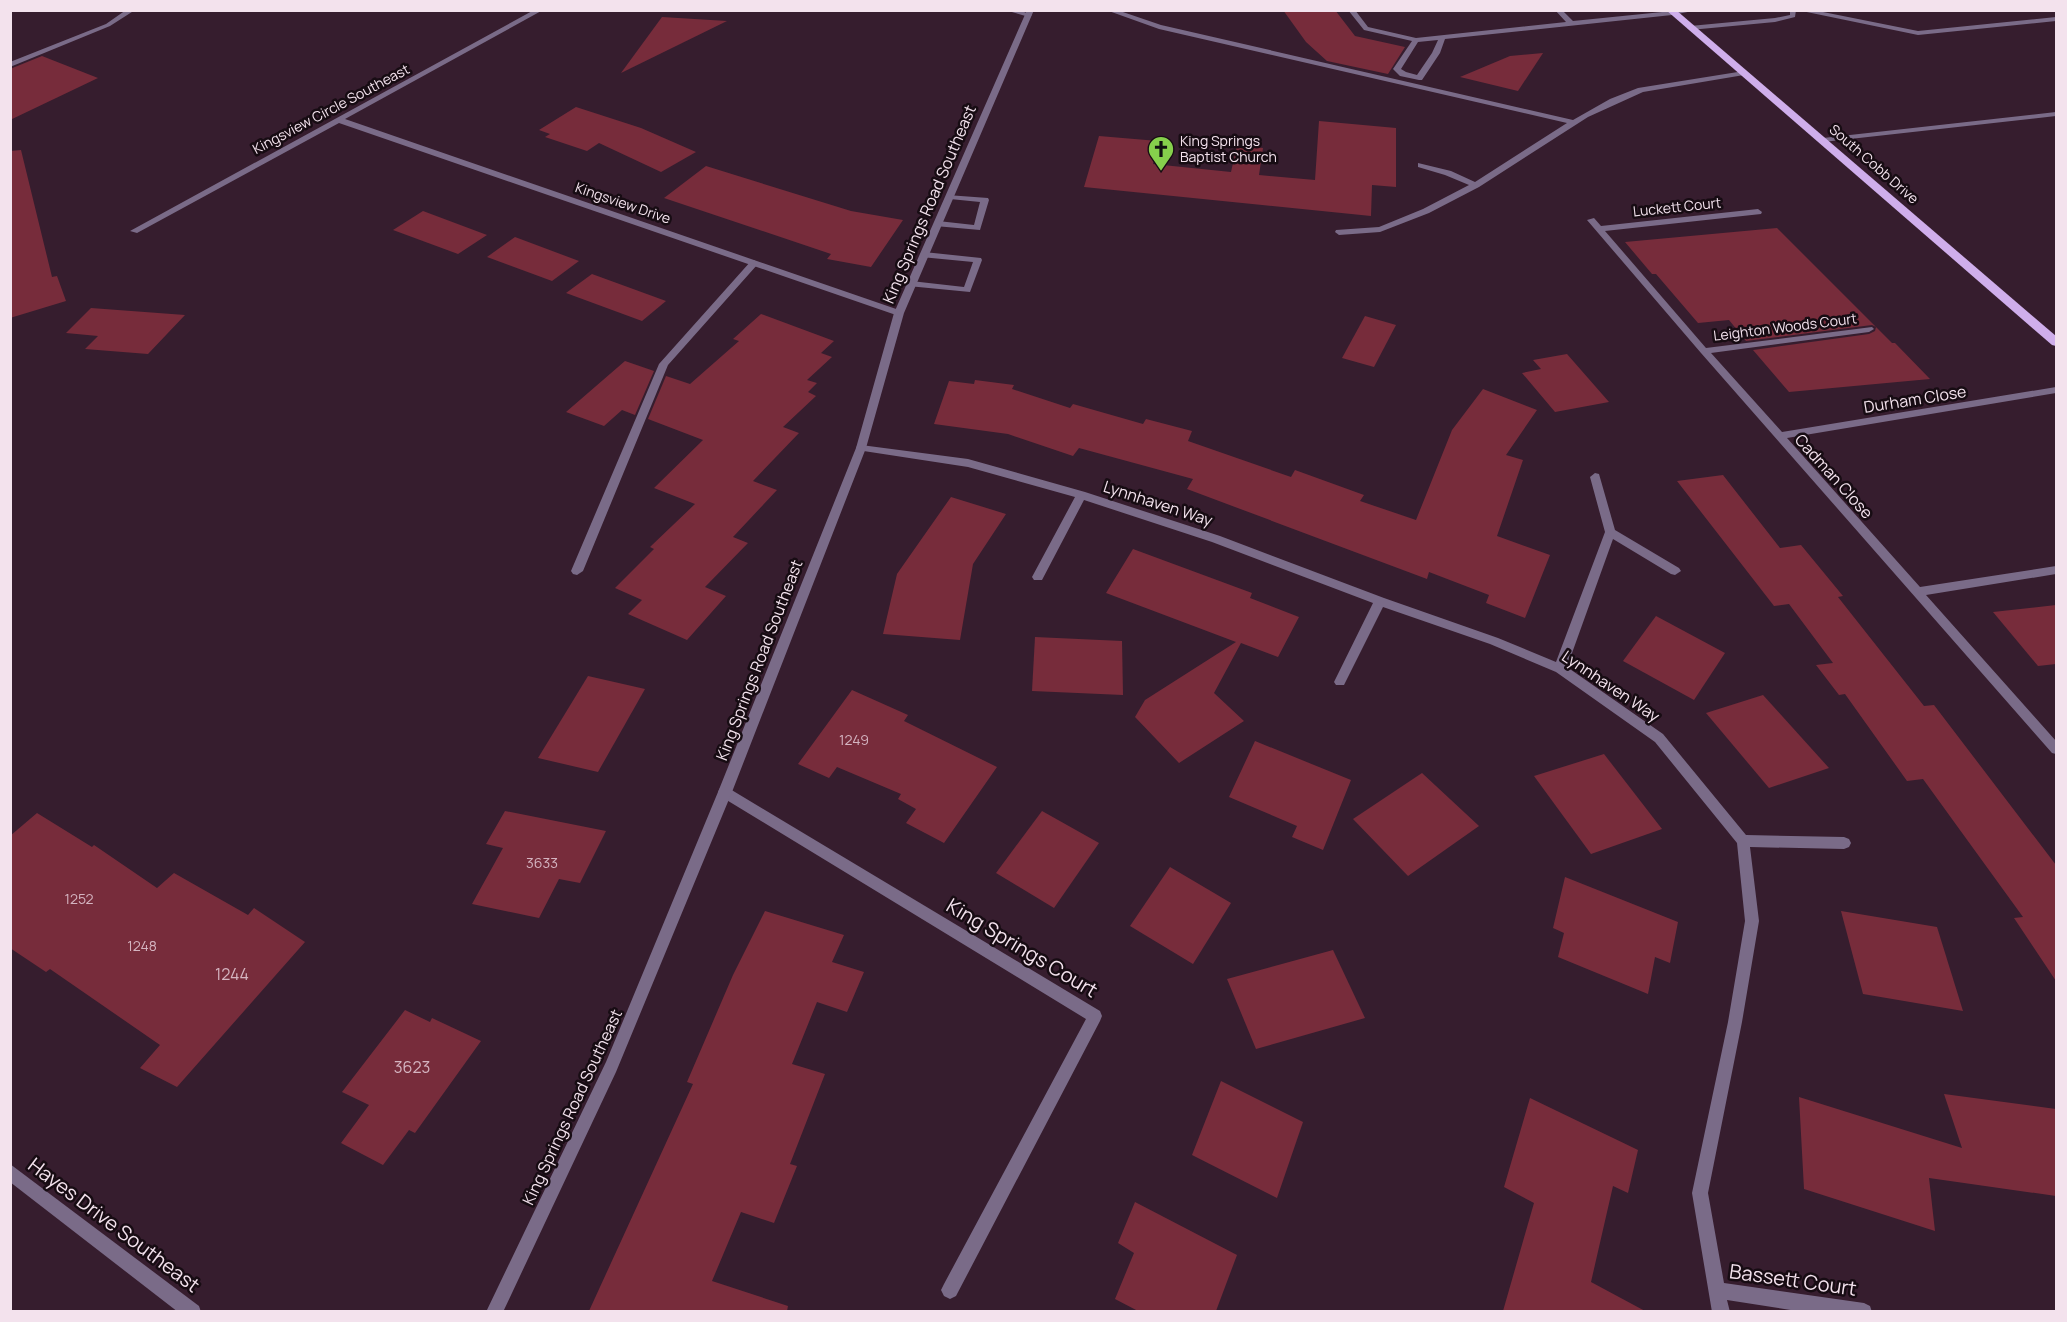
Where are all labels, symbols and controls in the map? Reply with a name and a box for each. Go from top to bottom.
street label: Kingsview Circle Southeast [249,59,413,158]
street label: King Springs Road Southeast [877,101,981,307]
street label: South Cobb Drive [1826,120,1923,208]
place label: King Springs Baptist Church [1180,131,1277,166]
church icon: King Springs Baptist Church [1146,134,1176,172]
street label: Kingsview Drive [573,177,673,228]
street label: Luckett Court [1632,192,1722,221]
street label: Leighton Woods Court [1712,308,1858,345]
street label: Durham Close [1862,380,1968,418]
street label: Cadman Close [1790,429,1878,523]
street label: Lynnhaven Way [1101,475,1216,531]
street label: King Springs Road Southeast [710,556,808,764]
street label: Lynnhaven Way [1558,645,1665,727]
house number: 1249 [839,730,869,749]
house number: 3633 [526,853,558,872]
house number: 1252 [64,889,94,908]
street label: King Springs Court [942,892,1103,1003]
house number: 1248 [127,936,157,955]
house number: 1244 [215,963,249,985]
street label: King Springs Road Southeast [517,1006,627,1208]
house number: 3623 [394,1056,430,1078]
street label: Hayes Drive Southeast [23,1151,206,1298]
street label: Bassett Court [1728,1257,1858,1302]

